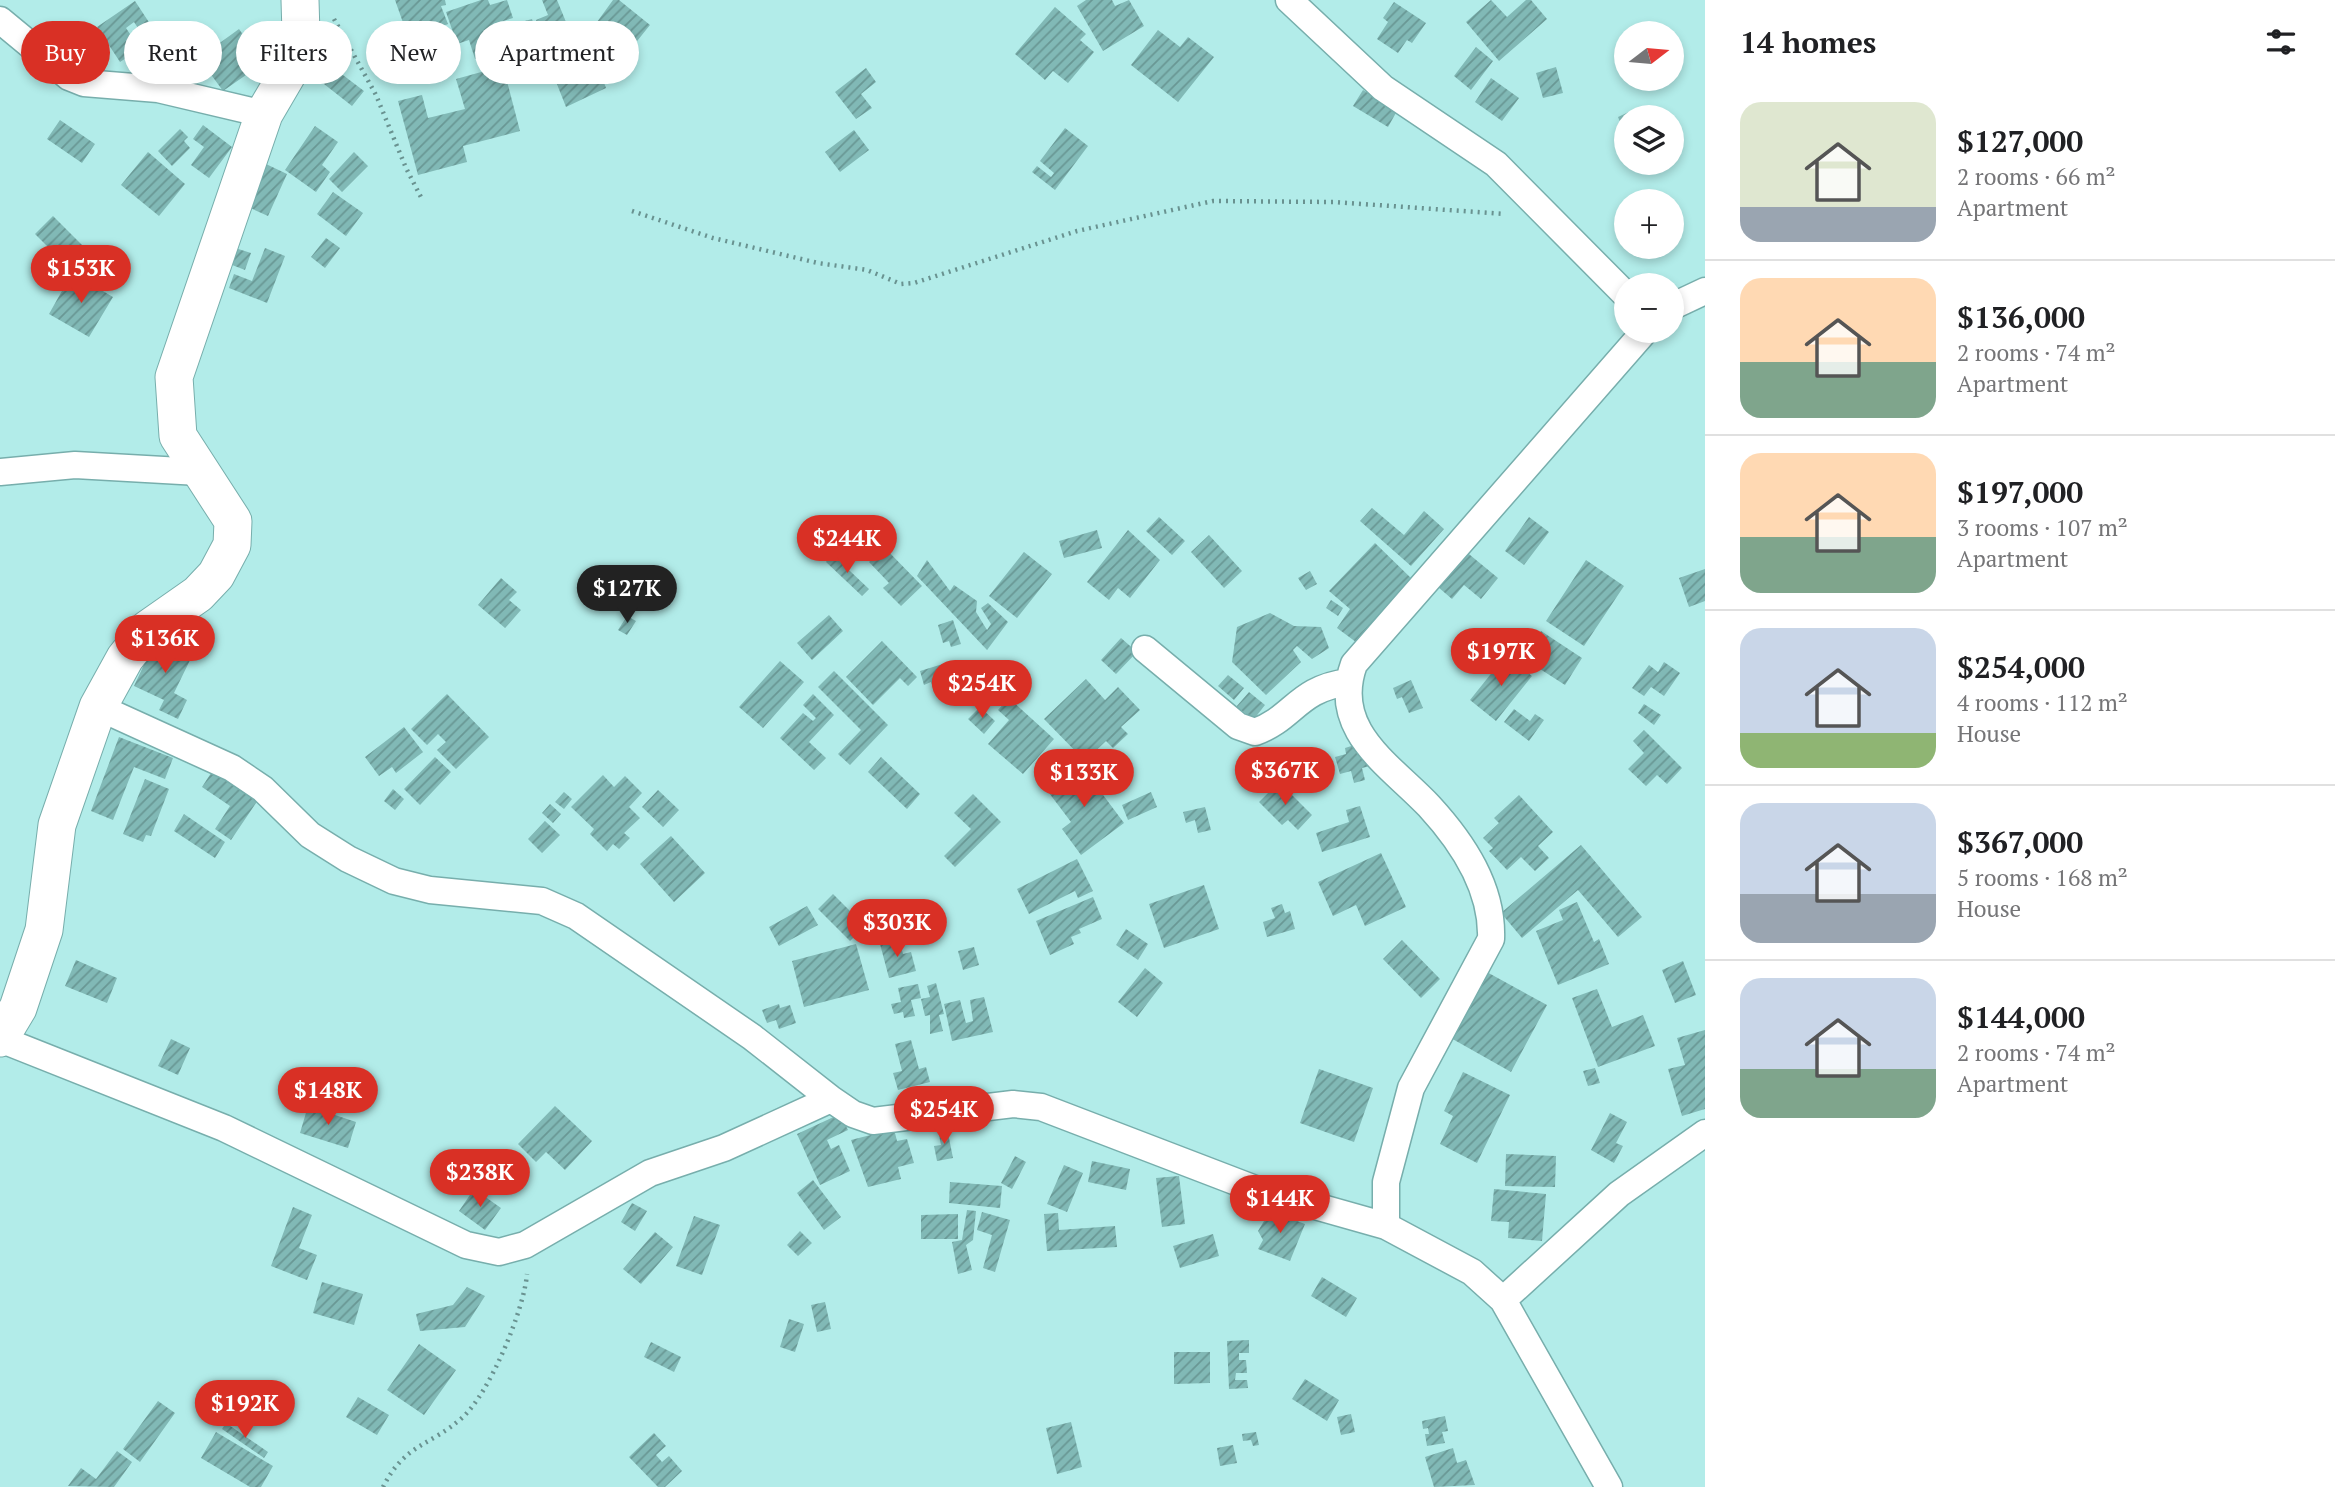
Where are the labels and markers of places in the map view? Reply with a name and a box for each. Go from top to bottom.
pin: $153K [32,246,130,305]
pin: $244K [798,516,896,575]
pin: $127K [578,566,676,625]
pin: $136K [116,616,214,675]
pin: $197K [1452,628,1550,688]
pin: $254K [933,660,1031,720]
pin: $367K [1236,748,1334,807]
pin: $133K [1035,750,1133,809]
pin: $303K [848,900,946,959]
pin: $148K [279,1068,377,1127]
pin: $254K [895,1086,993,1146]
pin: $238K [431,1150,529,1209]
pin: $144K [1231,1176,1329,1235]
pin: $192K [196,1380,294,1440]

